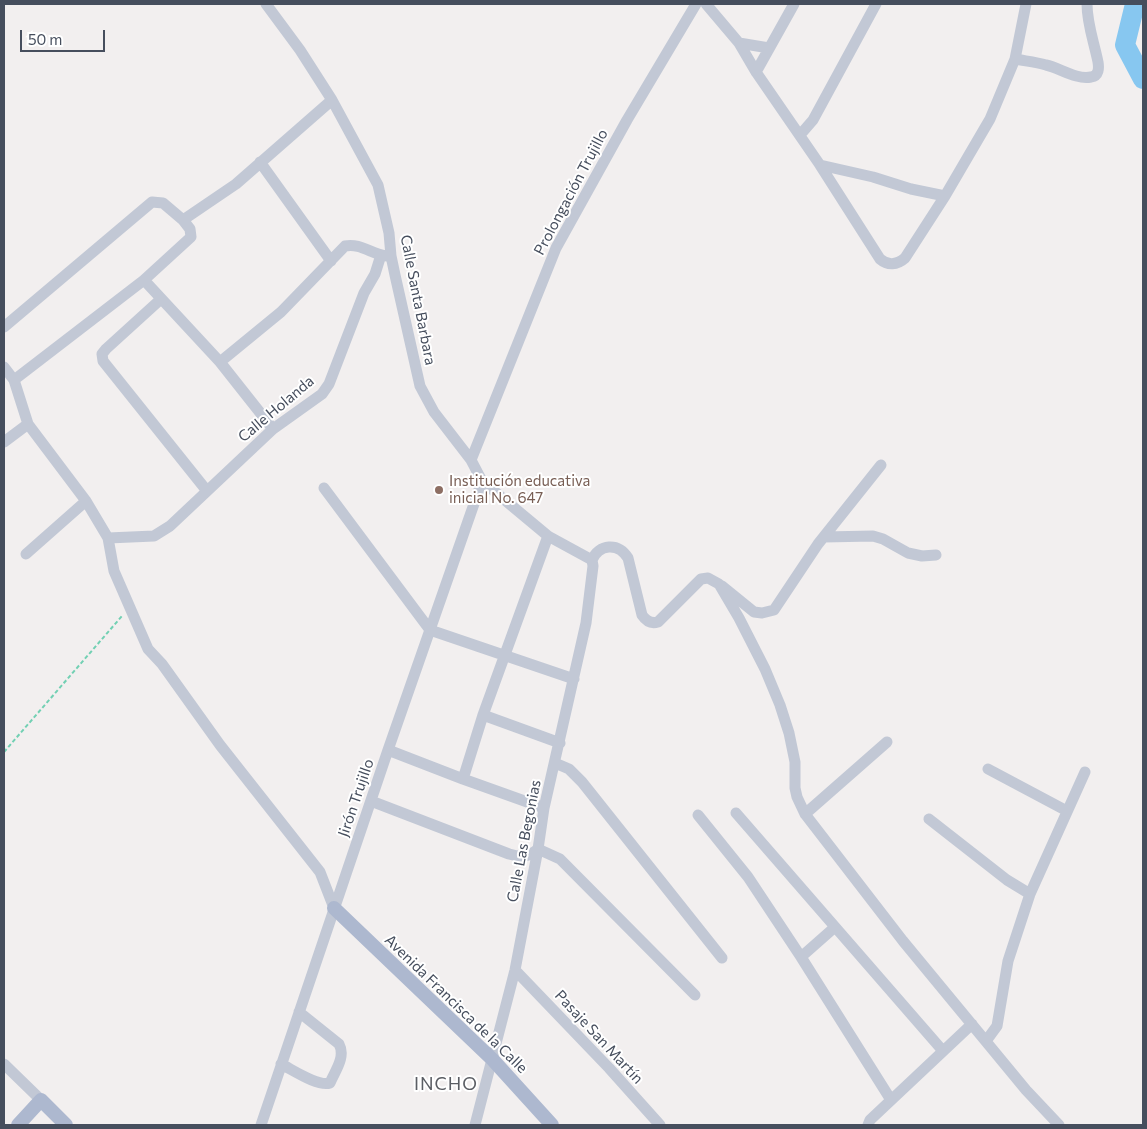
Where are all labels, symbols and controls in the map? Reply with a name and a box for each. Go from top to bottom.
scale bar [22,20,108,52]
text: 50 m [28,30,62,48]
street label: Prolongación Trujillo [530,126,612,258]
street label: Calle Santa Barbara [397,233,439,367]
street label: Calle Holanda [234,372,318,446]
place label: Institución educativa inicial No. 647 [449,472,590,507]
marker: Institución educativa inicial No. 647 [433,484,445,496]
street label: Jirón Trujillo [334,757,378,839]
street label: Calle Las Begonias [503,778,545,904]
street label: Avenida Francisca de la Calle [381,931,531,1077]
street label: Pasaje San Martín [551,987,647,1087]
district label: INCHO [413,1073,479,1095]

